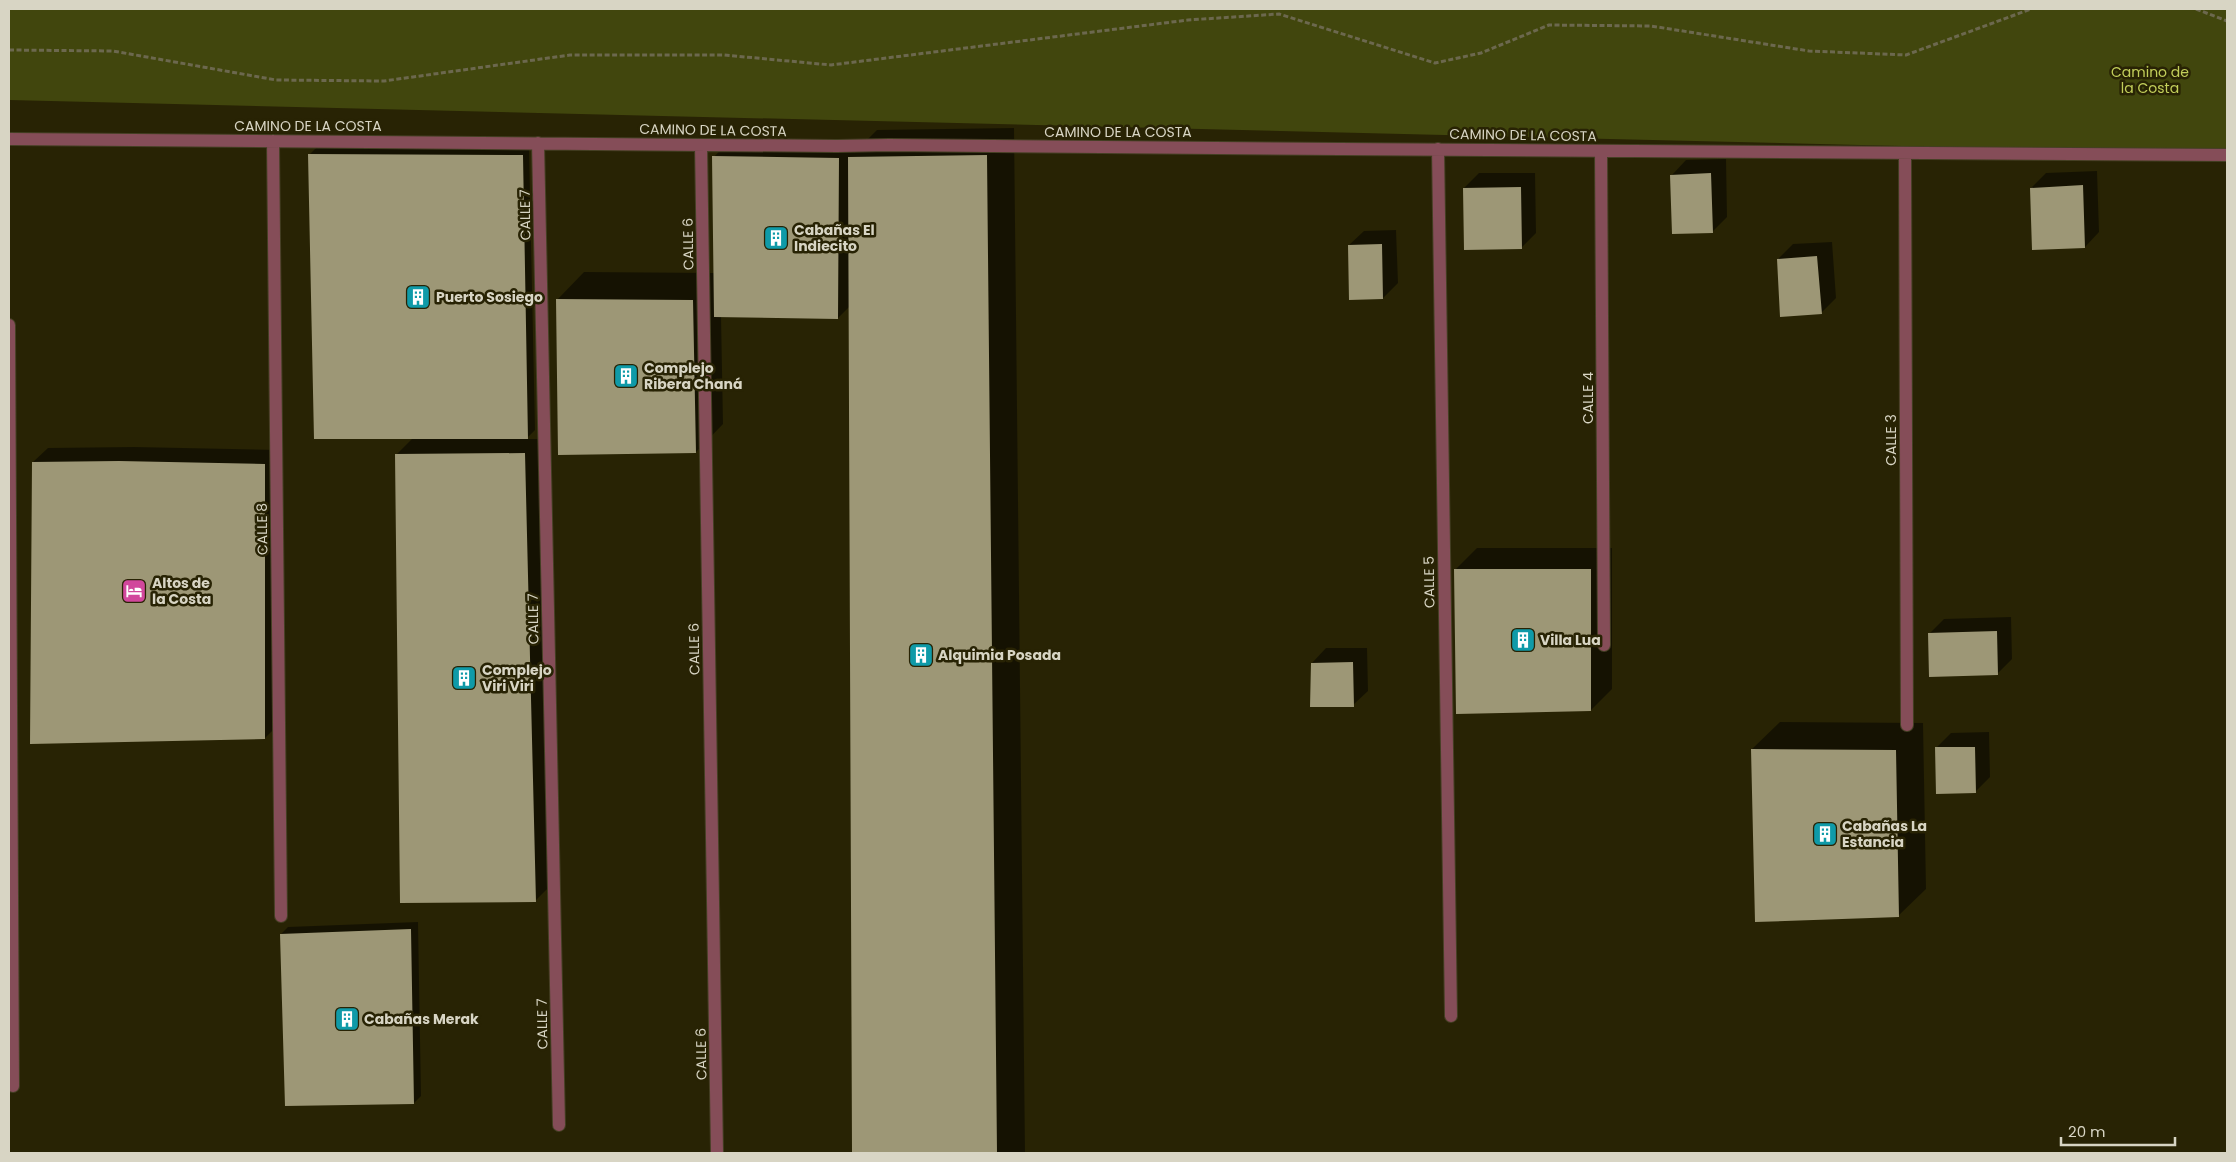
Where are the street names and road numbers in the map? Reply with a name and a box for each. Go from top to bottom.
street label: CAMINO DE LA COSTA [234,116,382,136]
street label: CAMINO DE LA COSTA [639,119,787,141]
street label: CAMINO DE LA COSTA [1044,122,1192,142]
street label: CAMINO DE LA COSTA [1449,124,1597,146]
street label: CALLE 7 [515,189,535,241]
street label: CALLE 6 [678,218,698,270]
street label: CALLE 4 [1578,372,1598,424]
street label: CALLE 3 [1881,414,1901,466]
street label: CALLE 8 [252,503,272,555]
street label: CALLE 5 [1419,556,1439,608]
street label: CALLE 7 [523,593,543,645]
street label: CALLE 6 [684,623,704,675]
street label: CALLE 7 [532,998,552,1050]
street label: CALLE 6 [691,1028,711,1080]

